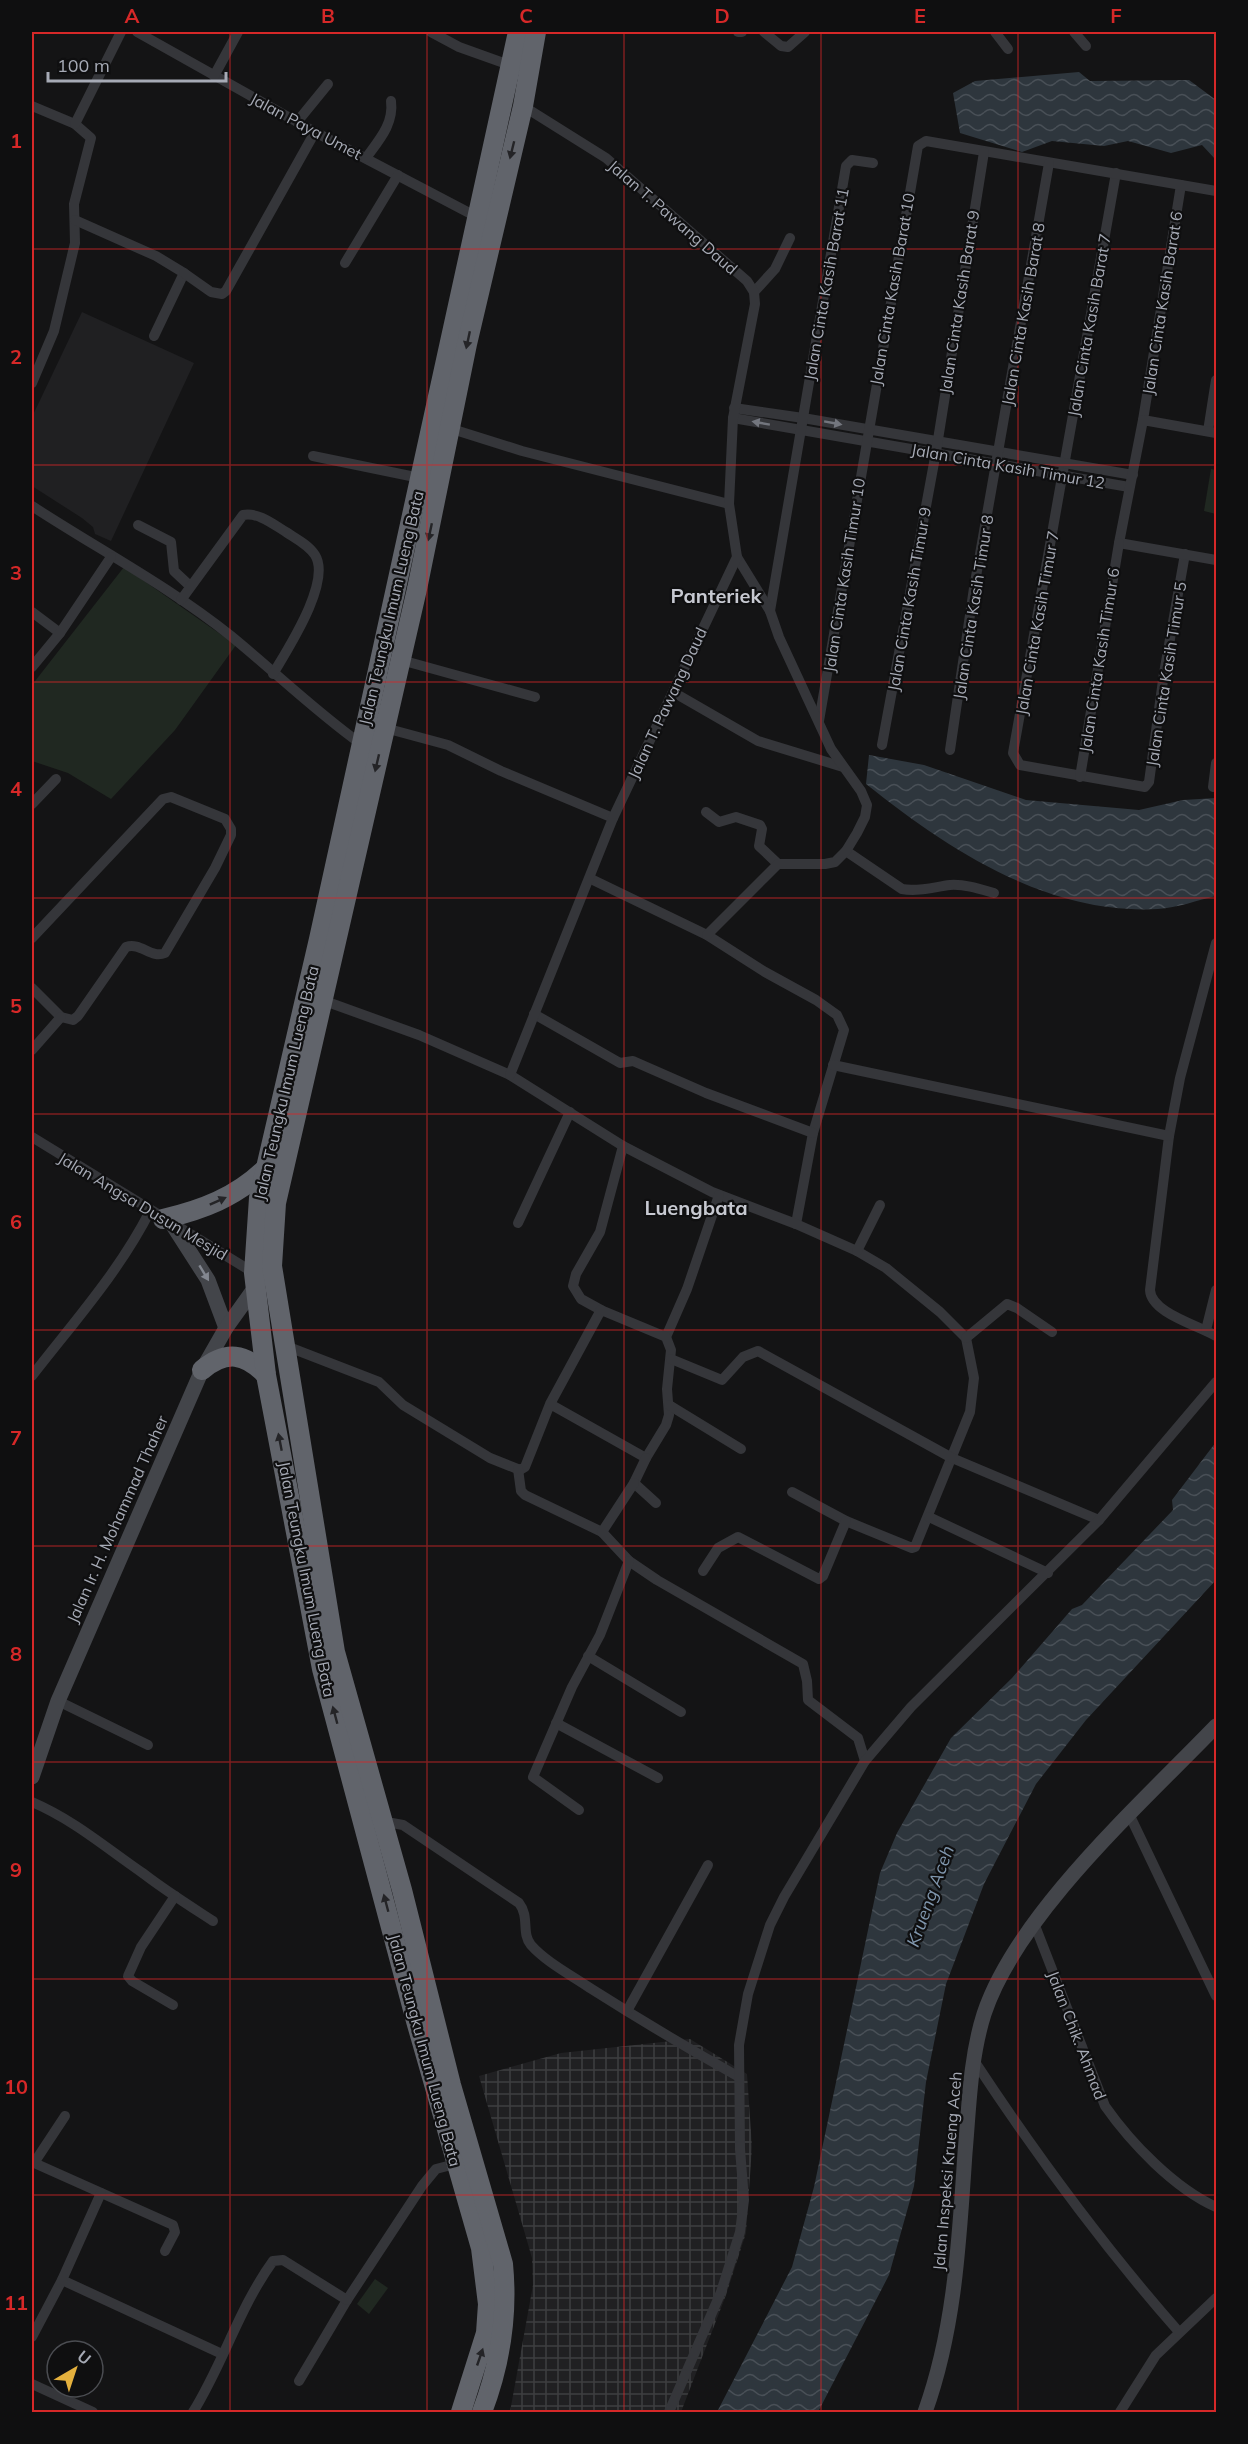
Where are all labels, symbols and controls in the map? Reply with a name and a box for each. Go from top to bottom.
text: A [125,3,140,28]
text: B [321,3,335,28]
text: C [519,3,533,28]
text: D [714,3,730,28]
text: E [914,3,926,28]
text: F [1110,3,1122,28]
scale bar [48,45,226,83]
text: 100 m [57,54,110,77]
street label: Jalan Paya Umet [247,88,366,164]
text: 1 [10,128,22,153]
one-way arrow [506,141,516,160]
street label: Jalan T. Pawang Daud [604,155,742,279]
street label: Jalan Cinta Kasih Barat 11 [799,186,853,382]
street label: Jalan Cinta Kasih Barat 10 [865,191,919,387]
street label: Jalan Cinta Kasih Barat 9 [935,209,983,395]
street label: Jalan Cinta Kasih Barat 6 [1138,210,1186,396]
street label: Jalan Cinta Kasih Barat 8 [997,221,1049,407]
street label: Jalan Cinta Kasih Barat 7 [1063,232,1115,418]
one-way arrow [463,331,472,350]
text: 2 [10,344,22,369]
one-way arrow [751,418,770,427]
one-way arrow [824,419,843,428]
street label: Jalan Cinta Kasih Timur 12 [910,439,1106,493]
street label: Jalan Cinta Kasih Timur 10 [819,476,869,674]
street label: Jalan Teungku Imum Lueng Bata [354,489,428,727]
street label: Jalan Cinta Kasih Timur 9 [883,505,935,693]
street label: Jalan Cinta Kasih Timur 8 [949,513,997,701]
one-way arrow [424,522,434,541]
street label: Jalan Cinta Kasih Timur 7 [1011,529,1063,717]
text: 3 [10,560,22,585]
street label: Jalan Cinta Kasih Timur 6 [1075,566,1123,754]
street label: Jalan Cinta Kasih Timur 5 [1142,580,1190,768]
district label: Panteriek [671,583,762,608]
street label: Jalan T. Pawang Daud [623,624,711,782]
one-way arrow [372,753,381,772]
text: 4 [10,776,22,801]
street label: Jalan Teungku Imum Lueng Bata [249,964,323,1202]
text: 5 [10,993,22,1018]
street label: Jalan Angsa Dusun Mesjid [55,1148,231,1264]
district label: Luengbata [644,1195,748,1220]
one-way arrow [210,1196,228,1206]
text: 6 [10,1209,22,1234]
one-way arrow [198,1265,209,1281]
street label: Jalan Ir. H. Mohammad Thaher [62,1412,172,1626]
text: 7 [10,1425,22,1450]
one-way arrow [275,1432,284,1451]
street label: Jalan Teungku Imum Lueng Bata [274,1459,340,1699]
text: 8 [10,1641,22,1666]
one-way arrow [329,1706,339,1724]
water label: Krueng Aceh [901,1842,959,1950]
text: 9 [10,1857,22,1882]
one-way arrow [381,1894,391,1913]
street label: Jalan Teungku Imum Lueng Bata [384,1932,466,2168]
street label: Jalan Chik. Ahmad [1043,1968,1111,2102]
street label: Jalan Inspeksi Krueng Aceh [928,2070,966,2272]
text: 10 [4,2074,28,2099]
text: 11 [4,2290,28,2315]
north arrow [45,2339,105,2399]
text: U [74,2346,95,2369]
one-way arrow [475,2348,485,2366]

